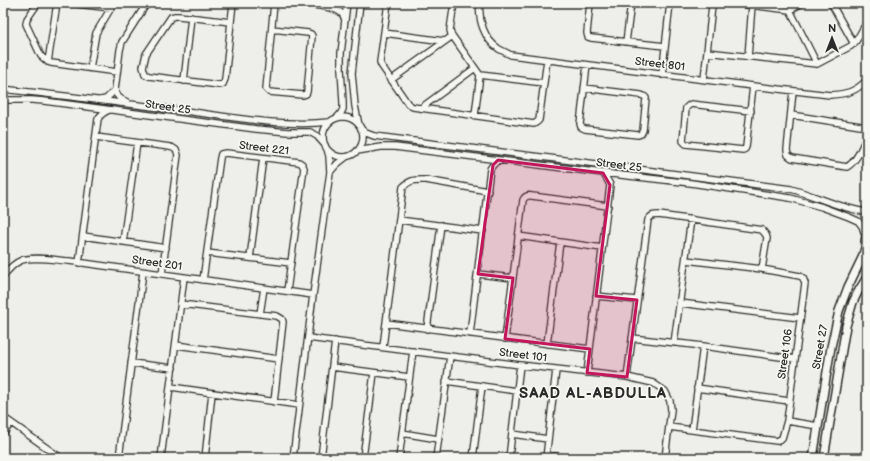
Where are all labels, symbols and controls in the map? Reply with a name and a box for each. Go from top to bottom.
north arrow [812,18,852,58]
text: N [828,22,836,35]
street label: Street 801 [634,54,686,74]
street label: Street 25 [144,97,192,117]
street label: Street 221 [238,138,290,158]
street label: Street 25 [595,156,643,174]
street label: Street 201 [131,253,183,273]
street label: Street 27 [810,323,830,370]
street label: Street 106 [775,328,795,380]
street label: Street 101 [498,346,548,364]
district label: SAAD AL-ABDULLA [519,384,667,403]

